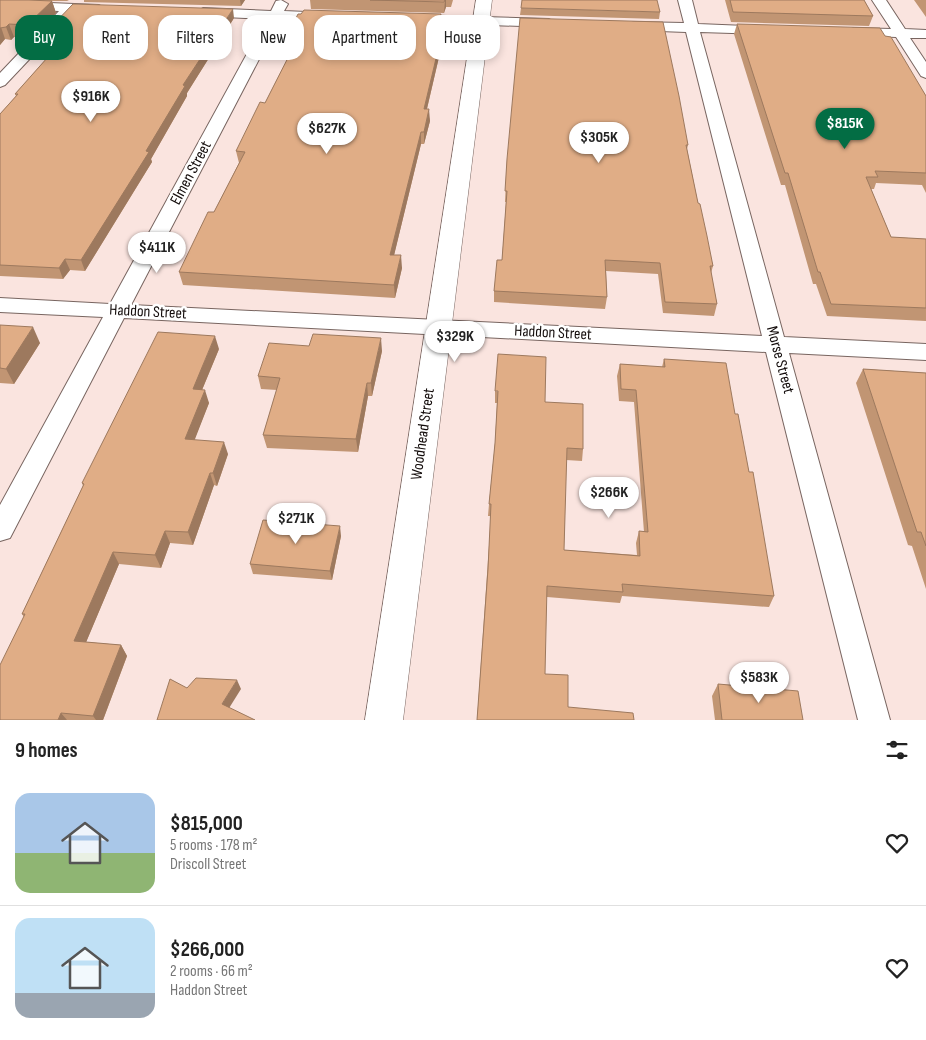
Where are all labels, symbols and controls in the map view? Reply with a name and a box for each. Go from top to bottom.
chip: Buy [15,15,73,60]
chip: Rent [83,15,148,60]
chip: Filters [158,15,232,60]
chip: New [242,15,304,60]
chip: Apartment [314,15,416,60]
chip: House [426,15,500,60]
pin: $916K [56,80,126,123]
text: $916K [72,87,110,106]
pin: $815K [810,108,880,150]
pin: $627K [292,112,362,155]
text: $815K [827,114,863,133]
text: $627K [308,119,346,138]
pin: $305K [564,121,634,164]
text: $305K [580,128,618,147]
street label: Elmen Street [166,138,216,208]
pin: $411K [122,232,192,274]
text: $411K [139,238,175,257]
street label: Haddon Street [109,300,187,324]
pin: $329K [420,320,490,363]
street label: Haddon Street [514,321,592,345]
street label: Morse Street [762,324,798,396]
text: $329K [436,327,474,346]
street label: Woodhead Street [407,387,439,481]
pin: $266K [574,476,644,519]
text: $266K [590,483,628,502]
pin: $271K [261,502,331,545]
text: $271K [278,509,314,528]
pin: $583K [724,662,794,704]
text: $583K [740,668,778,687]
icon: filters [883,736,911,764]
text: 9 homes [15,738,78,763]
text: $815,000 [170,811,243,836]
icon: home [55,813,115,873]
icon: heart [883,829,911,857]
text: 5 rooms · 178 m² [170,836,258,855]
text: Driscoll Street [170,855,246,874]
text: $266,000 [170,937,244,962]
icon: home [55,938,115,998]
icon: heart [883,954,911,982]
text: 2 rooms · 66 m² [170,962,253,981]
text: Haddon Street [170,981,247,1000]

